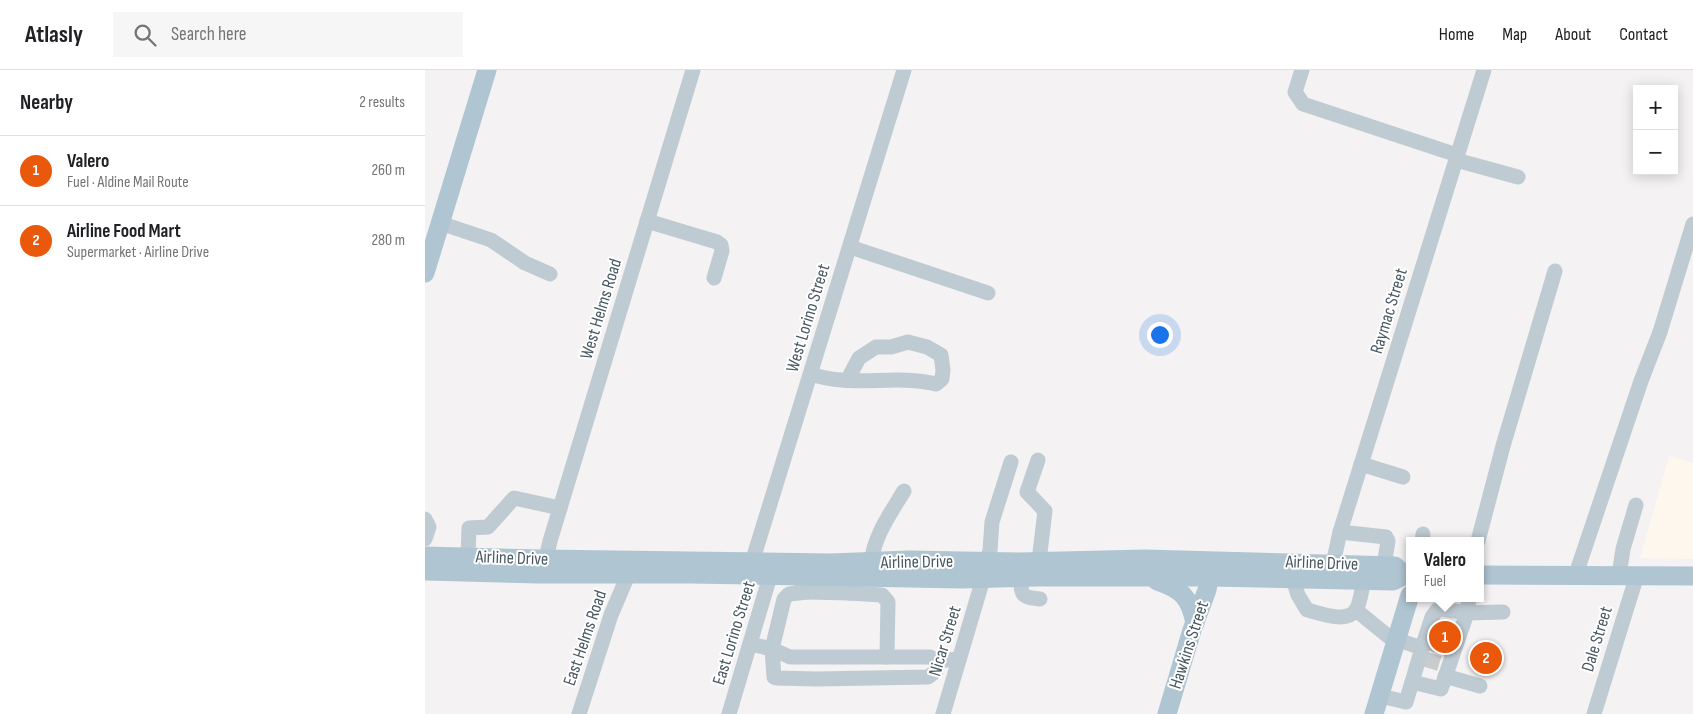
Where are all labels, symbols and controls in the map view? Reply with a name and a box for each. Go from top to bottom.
search box [113,12,463,57]
text: Atlasly [25,20,83,49]
icon: search [131,21,159,49]
text: Search here [171,23,246,46]
text: Home [1439,24,1474,45]
text: Map [1502,24,1527,45]
text: About [1555,24,1591,45]
text: Contact [1619,24,1668,45]
map controls [1633,85,1678,175]
button: + [1633,85,1678,130]
text: Nearby [20,90,73,115]
text: 2 results [359,93,405,112]
button: − [1633,130,1678,175]
text: Valero [67,150,109,173]
text: 1 [33,161,39,180]
text: 260 m [371,161,405,180]
text: Fuel · Aldine Mail Route [67,173,189,192]
text: Airline Food Mart [67,220,181,243]
text: 2 [32,231,40,250]
text: 280 m [371,231,405,250]
text: Supermarket · Airline Drive [67,243,209,262]
street label: West Helms Road [576,256,626,362]
street label: West Lorino Street [782,261,835,375]
street label: Raymac Street [1366,265,1412,356]
your location [1147,322,1173,348]
popup [1406,537,1484,602]
street label: Airline Drive [474,546,549,570]
text: Valero [1424,549,1466,572]
street label: Airline Drive [880,551,953,573]
street label: Airline Drive [1284,551,1359,575]
text: Fuel [1424,572,1446,591]
street label: East Lorino Street [708,578,760,687]
street label: East Helms Road [559,588,611,688]
street label: Hawkins Street [1165,598,1213,692]
street label: Nicar Street [924,603,966,679]
street label: Dale Street [1577,603,1617,674]
pin: 1 [1429,618,1461,656]
pin: 2 [1470,639,1502,677]

